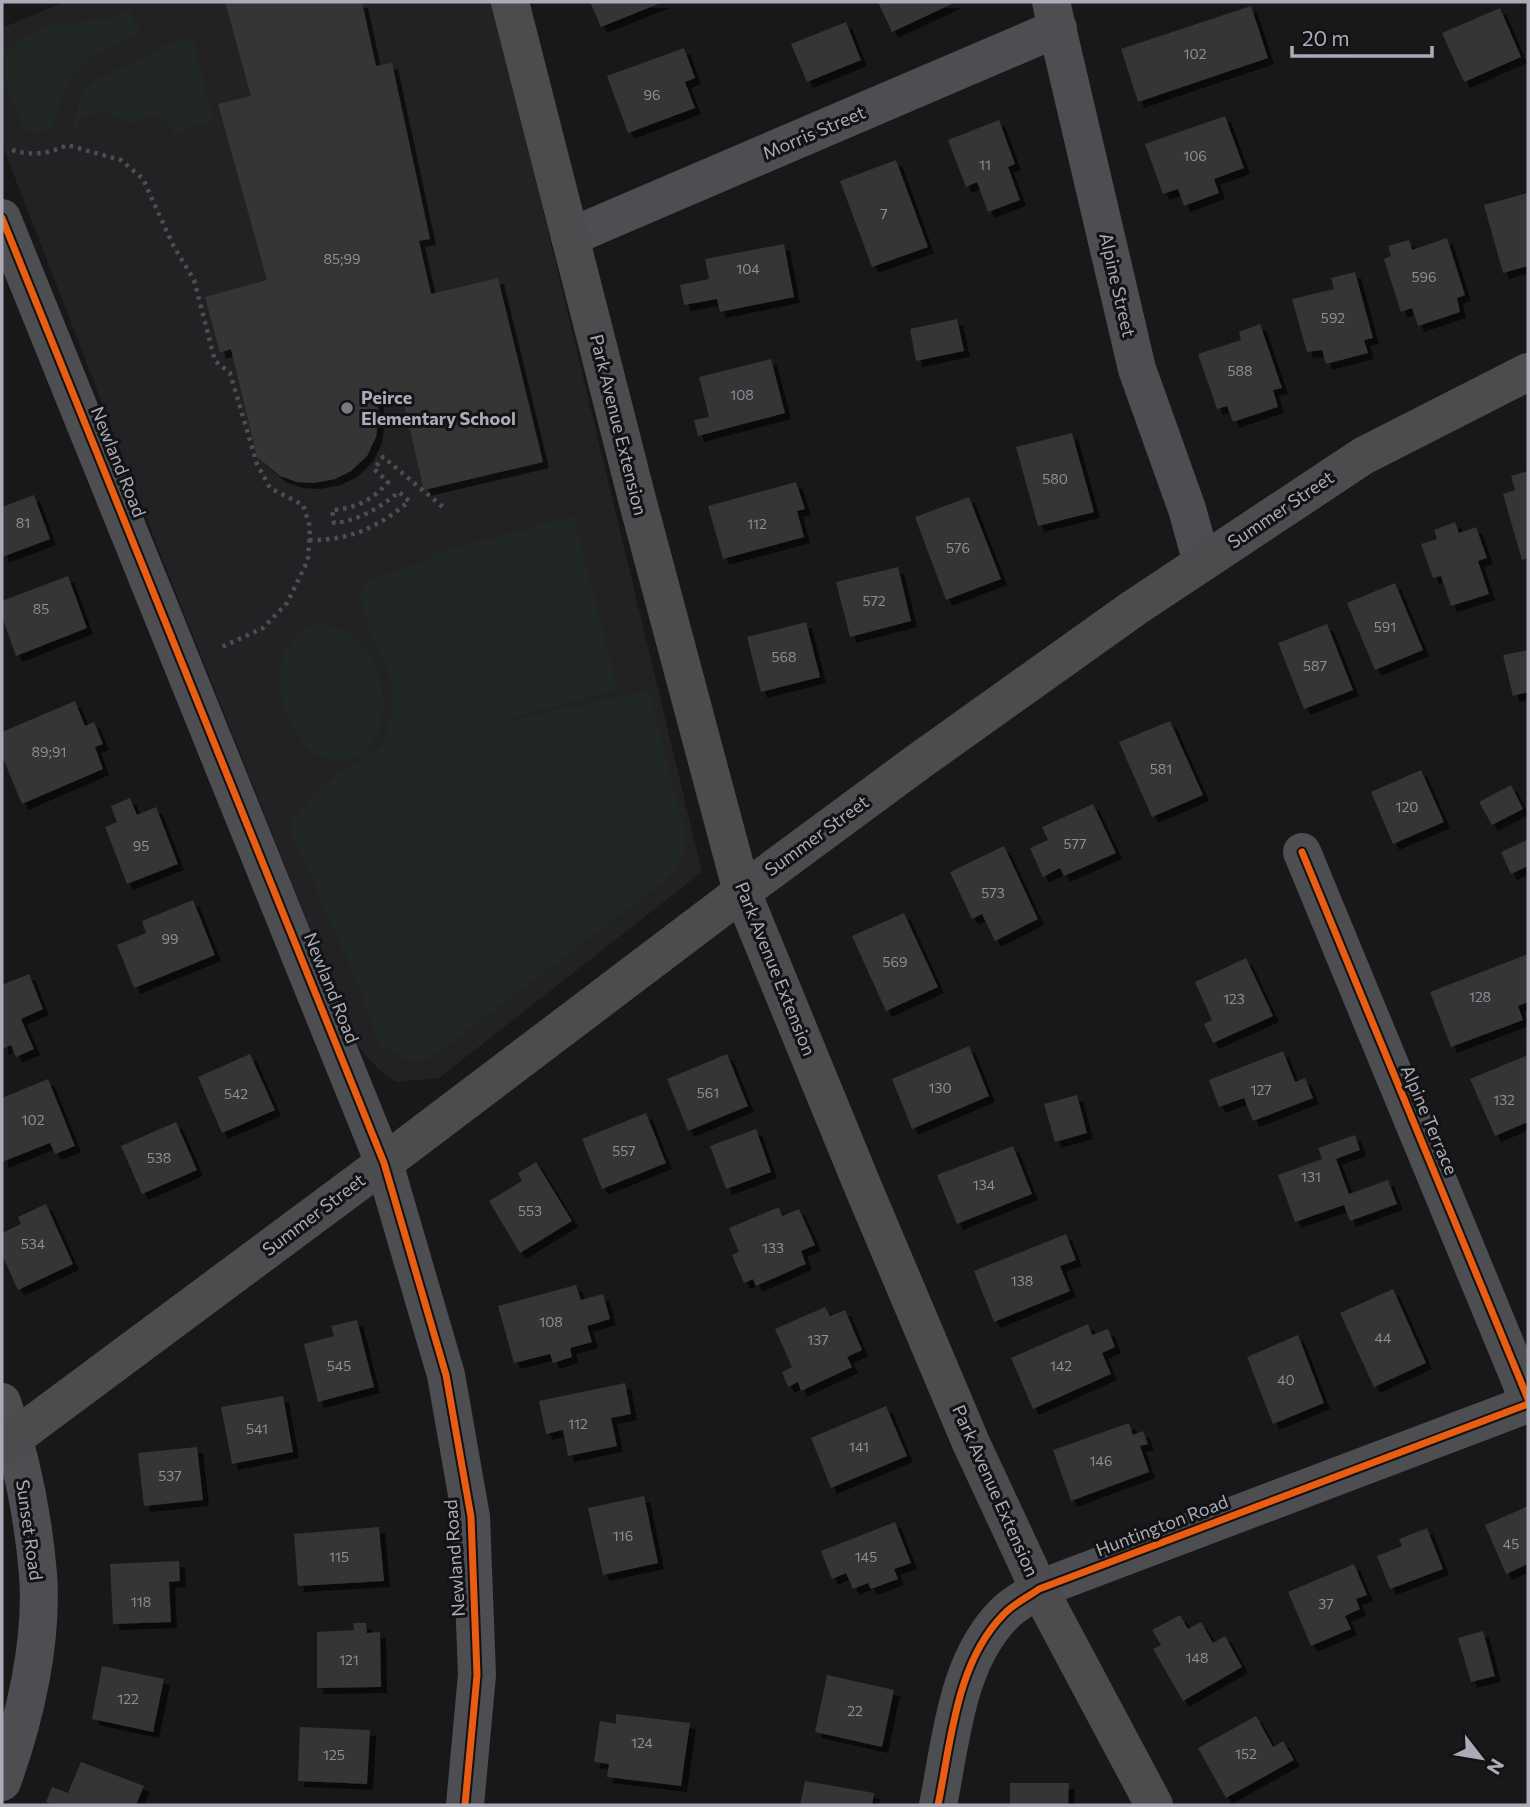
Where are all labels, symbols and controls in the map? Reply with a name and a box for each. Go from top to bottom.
scale bar [1292,14,1432,58]
text: 20 m [1302,25,1350,50]
house number: 102 [1184,45,1207,62]
house number: 96 [644,86,661,103]
street label: Morris Street [759,101,868,164]
house number: 106 [1183,147,1207,164]
house number: 11 [979,156,991,173]
house number: 7 [880,205,888,222]
street label: Alpine Street [1095,230,1141,339]
house number: 85;99 [324,250,360,267]
house number: 104 [736,260,760,277]
house number: 596 [1411,268,1437,285]
house number: 592 [1321,309,1345,326]
street label: Park Avenue Extension [586,332,652,518]
house number: 588 [1227,362,1253,379]
place label: Peirce Elementary School [361,386,516,429]
house number: 108 [730,386,754,403]
marker: Peirce Elementary School [339,400,355,416]
street label: Newland Road [87,403,151,520]
street label: Summer Street [1223,466,1338,553]
house number: 580 [1042,470,1068,487]
house number: 81 [16,514,30,531]
house number: 112 [747,515,767,532]
house number: 576 [946,539,970,556]
house number: 572 [862,592,886,609]
house number: 85 [33,600,49,617]
house number: 591 [1374,618,1396,635]
house number: 568 [771,648,797,665]
house number: 587 [1303,657,1327,674]
house number: 89;91 [32,743,66,760]
house number: 581 [1150,760,1172,777]
street label: Summer Street [760,790,873,880]
house number: 120 [1396,798,1418,815]
house number: 577 [1064,835,1086,852]
house number: 95 [133,837,149,854]
street label: Park Avenue Extension [731,878,821,1059]
house number: 573 [981,884,1005,901]
street label: Newland Road [300,929,364,1046]
house number: 99 [162,930,179,947]
house number: 569 [883,953,907,970]
house number: 128 [1469,988,1491,1005]
house number: 123 [1223,990,1245,1007]
street label: Alpine Terrace [1397,1061,1463,1178]
house number: 130 [928,1079,952,1096]
house number: 127 [1250,1081,1272,1098]
house number: 561 [697,1084,719,1101]
house number: 542 [224,1085,248,1102]
house number: 132 [1493,1091,1515,1108]
house number: 102 [22,1111,45,1128]
house number: 557 [612,1142,636,1159]
house number: 538 [147,1149,171,1166]
street label: Summer Street [258,1168,369,1260]
house number: 131 [1301,1168,1321,1185]
house number: 134 [973,1176,996,1193]
house number: 553 [518,1202,542,1219]
house number: 534 [21,1235,46,1252]
house number: 133 [762,1239,784,1256]
house number: 138 [1011,1272,1033,1289]
house number: 108 [539,1313,563,1330]
house number: 44 [1375,1329,1392,1346]
house number: 137 [807,1331,829,1348]
house number: 545 [327,1357,351,1374]
house number: 142 [1050,1357,1072,1374]
house number: 40 [1277,1371,1295,1388]
street label: Park Avenue Extension [948,1401,1044,1580]
house number: 112 [568,1415,588,1432]
house number: 541 [246,1420,268,1437]
house number: 141 [849,1438,869,1455]
house number: 146 [1090,1452,1112,1469]
house number: 537 [158,1467,182,1484]
street label: Sunset Road [12,1478,48,1582]
street label: Huntington Road [1092,1490,1231,1560]
street label: Newland Road [439,1499,469,1617]
house number: 116 [613,1527,633,1544]
house number: 45 [1503,1535,1519,1552]
house number: 115 [329,1548,349,1565]
house number: 145 [855,1548,877,1565]
house number: 118 [131,1593,151,1610]
house number: 37 [1318,1595,1334,1612]
house number: 148 [1186,1649,1208,1666]
house number: 121 [339,1651,359,1668]
house number: 122 [117,1690,139,1707]
house number: 22 [847,1702,863,1719]
north arrow [1446,1723,1516,1793]
house number: 124 [631,1734,654,1751]
house number: 152 [1235,1745,1257,1762]
house number: 125 [323,1746,345,1763]
text: N [1482,1755,1510,1779]

